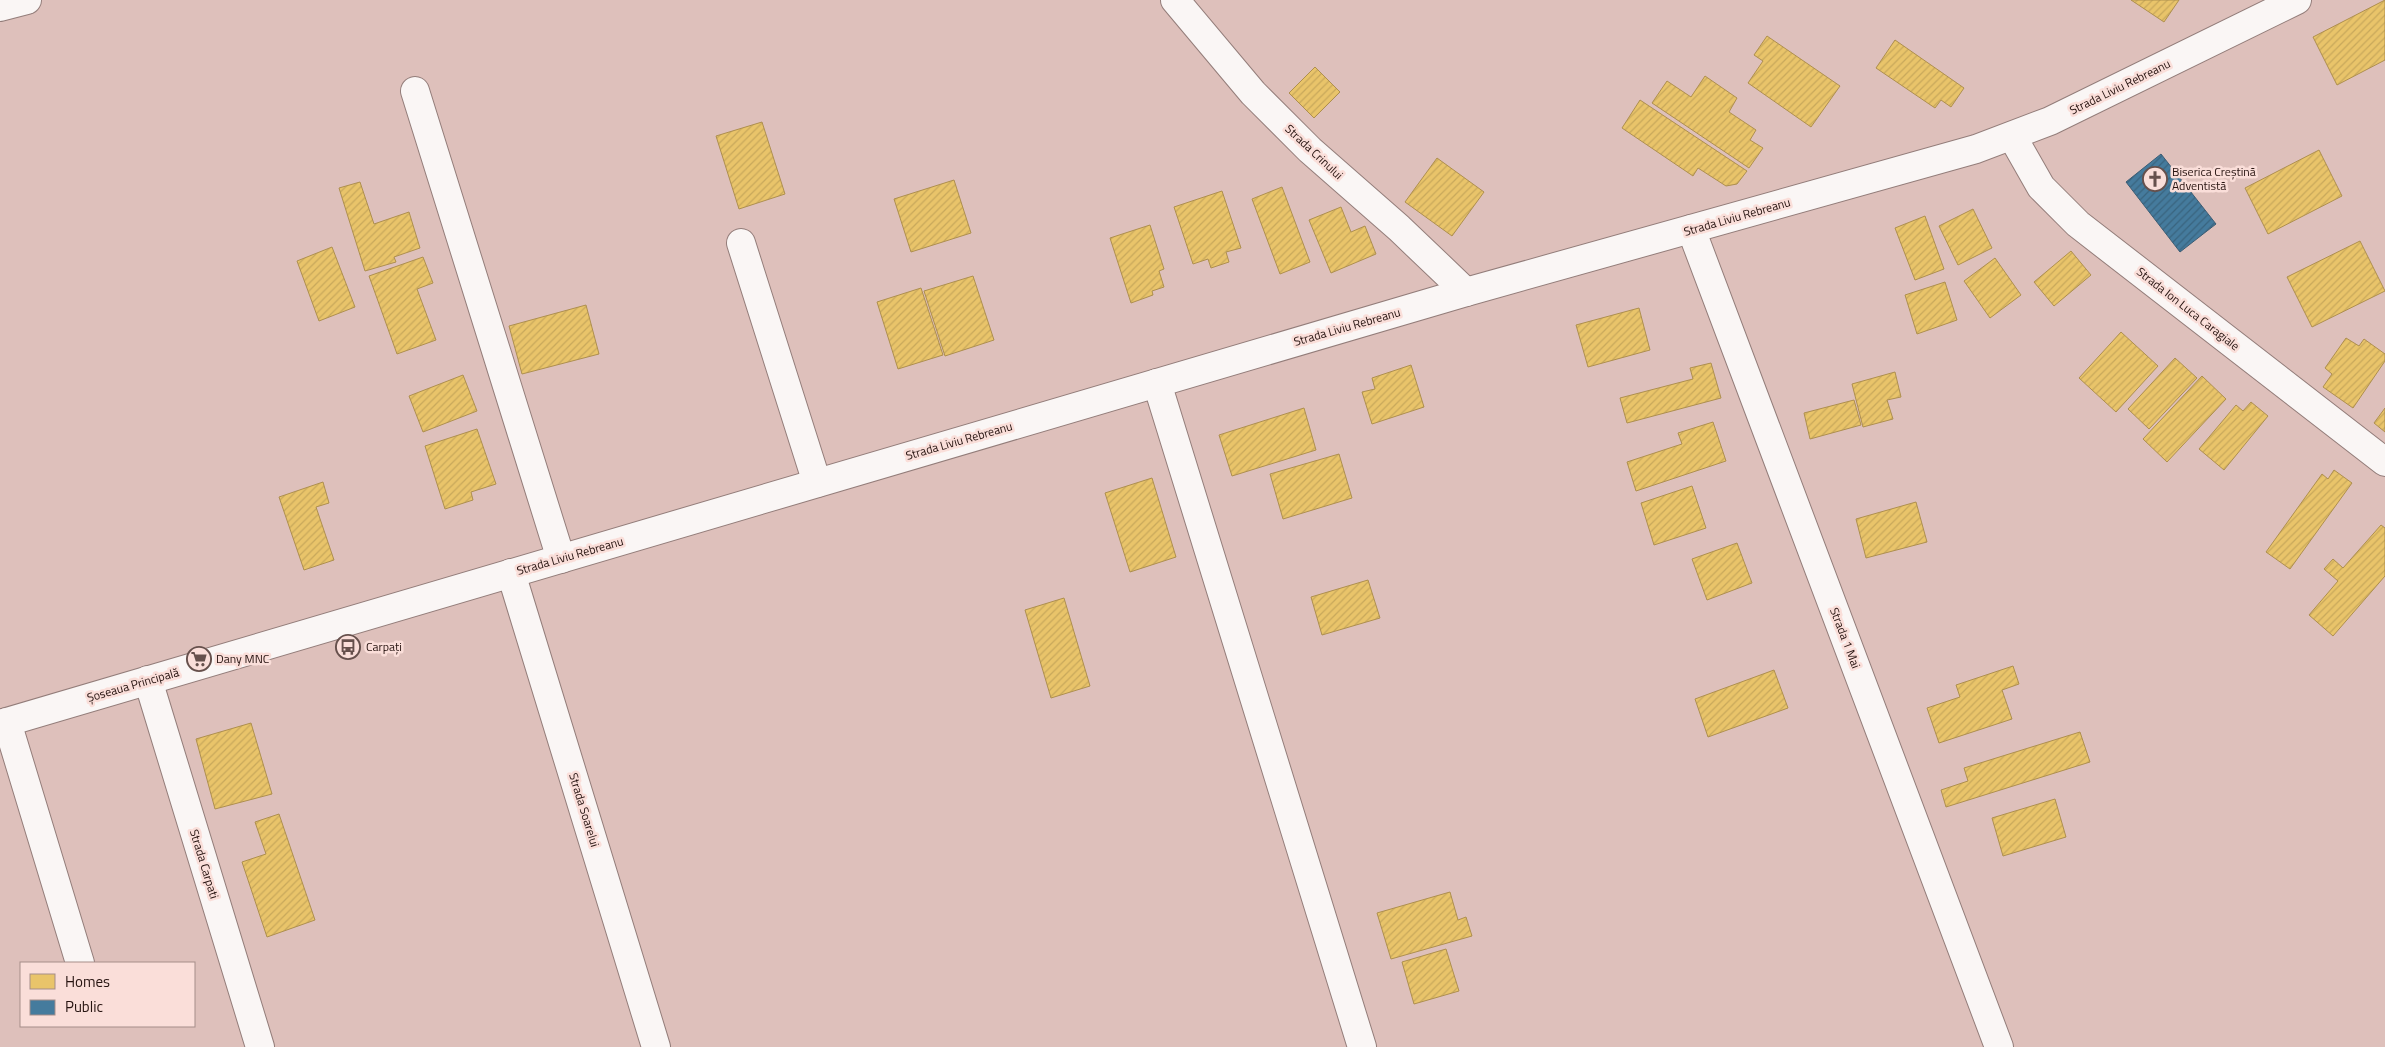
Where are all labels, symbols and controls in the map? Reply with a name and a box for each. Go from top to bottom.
street label: Strada Liviu Rebreanu [2066,54,2173,119]
street label: Strada Crinului [1281,120,1348,184]
place label: Biserica Creștină Adventistă [2172,162,2256,195]
church icon: Biserica Creștină Adventistă [2142,166,2168,192]
street label: Strada Liviu Rebreanu [1681,192,1792,241]
street label: Strada Ion Luca Caragiale [2133,262,2244,355]
street label: Strada Liviu Rebreanu [1291,302,1402,351]
street label: Strada Liviu Rebreanu [903,416,1014,465]
street label: Strada Liviu Rebreanu [514,531,625,580]
street label: Strada 1 Mai [1825,605,1866,671]
bus stop icon: Carpați [335,634,361,660]
place label: Carpați [366,637,402,656]
supermarket icon: Dany MNC [186,646,212,672]
place label: Dany MNC [216,649,270,668]
street label: Șoseaua Principală [85,662,181,707]
street label: Strada Soarelui [564,770,605,849]
street label: Strada Carpati [185,827,224,901]
legend [20,962,195,1027]
text: Homes [65,970,110,993]
text: Public [65,995,103,1018]

